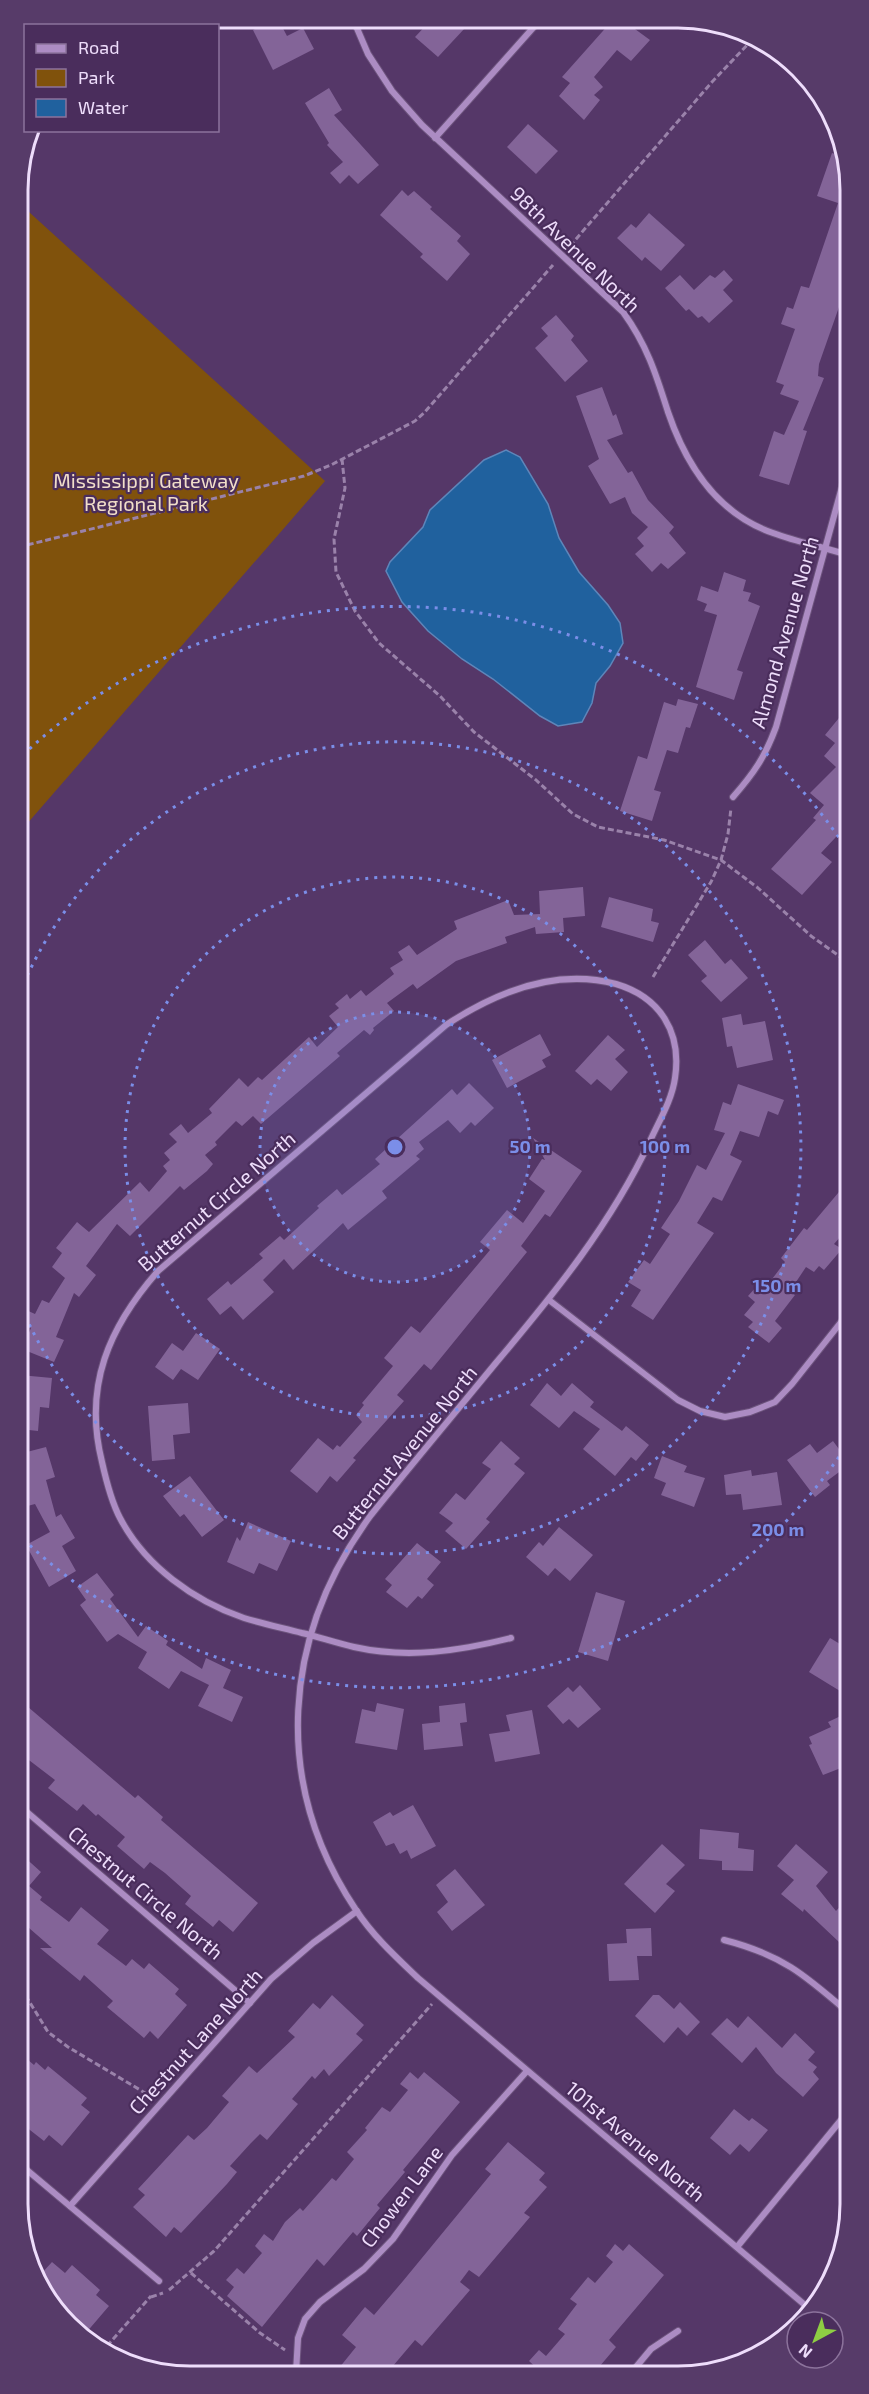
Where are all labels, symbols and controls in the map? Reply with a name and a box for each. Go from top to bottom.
legend [24,24,219,132]
text: Road [78,36,119,58]
text: Park [78,66,115,88]
text: Water [78,96,128,118]
street label: 98th Avenue North [506,181,646,317]
park label: Mississippi Gateway Regional Park [53,468,239,515]
street label: Almond Avenue North [745,533,823,731]
street label: Butternut Circle North [132,1126,300,1276]
text: 50 m [509,1135,551,1157]
text: 100 m [640,1135,690,1157]
centre of rings [385,1137,405,1157]
text: 150 m [753,1274,801,1296]
street label: Butternut Avenue North [327,1360,481,1544]
text: 200 m [752,1518,804,1540]
street label: Chestnut Circle North [64,1820,228,1964]
street label: Chestnut Lane North [123,1963,267,2119]
street label: 101st Avenue North [562,2076,710,2206]
street label: Chowen Lane [355,2140,447,2252]
north arrow [785,2310,845,2370]
text: N [794,2341,815,2363]

